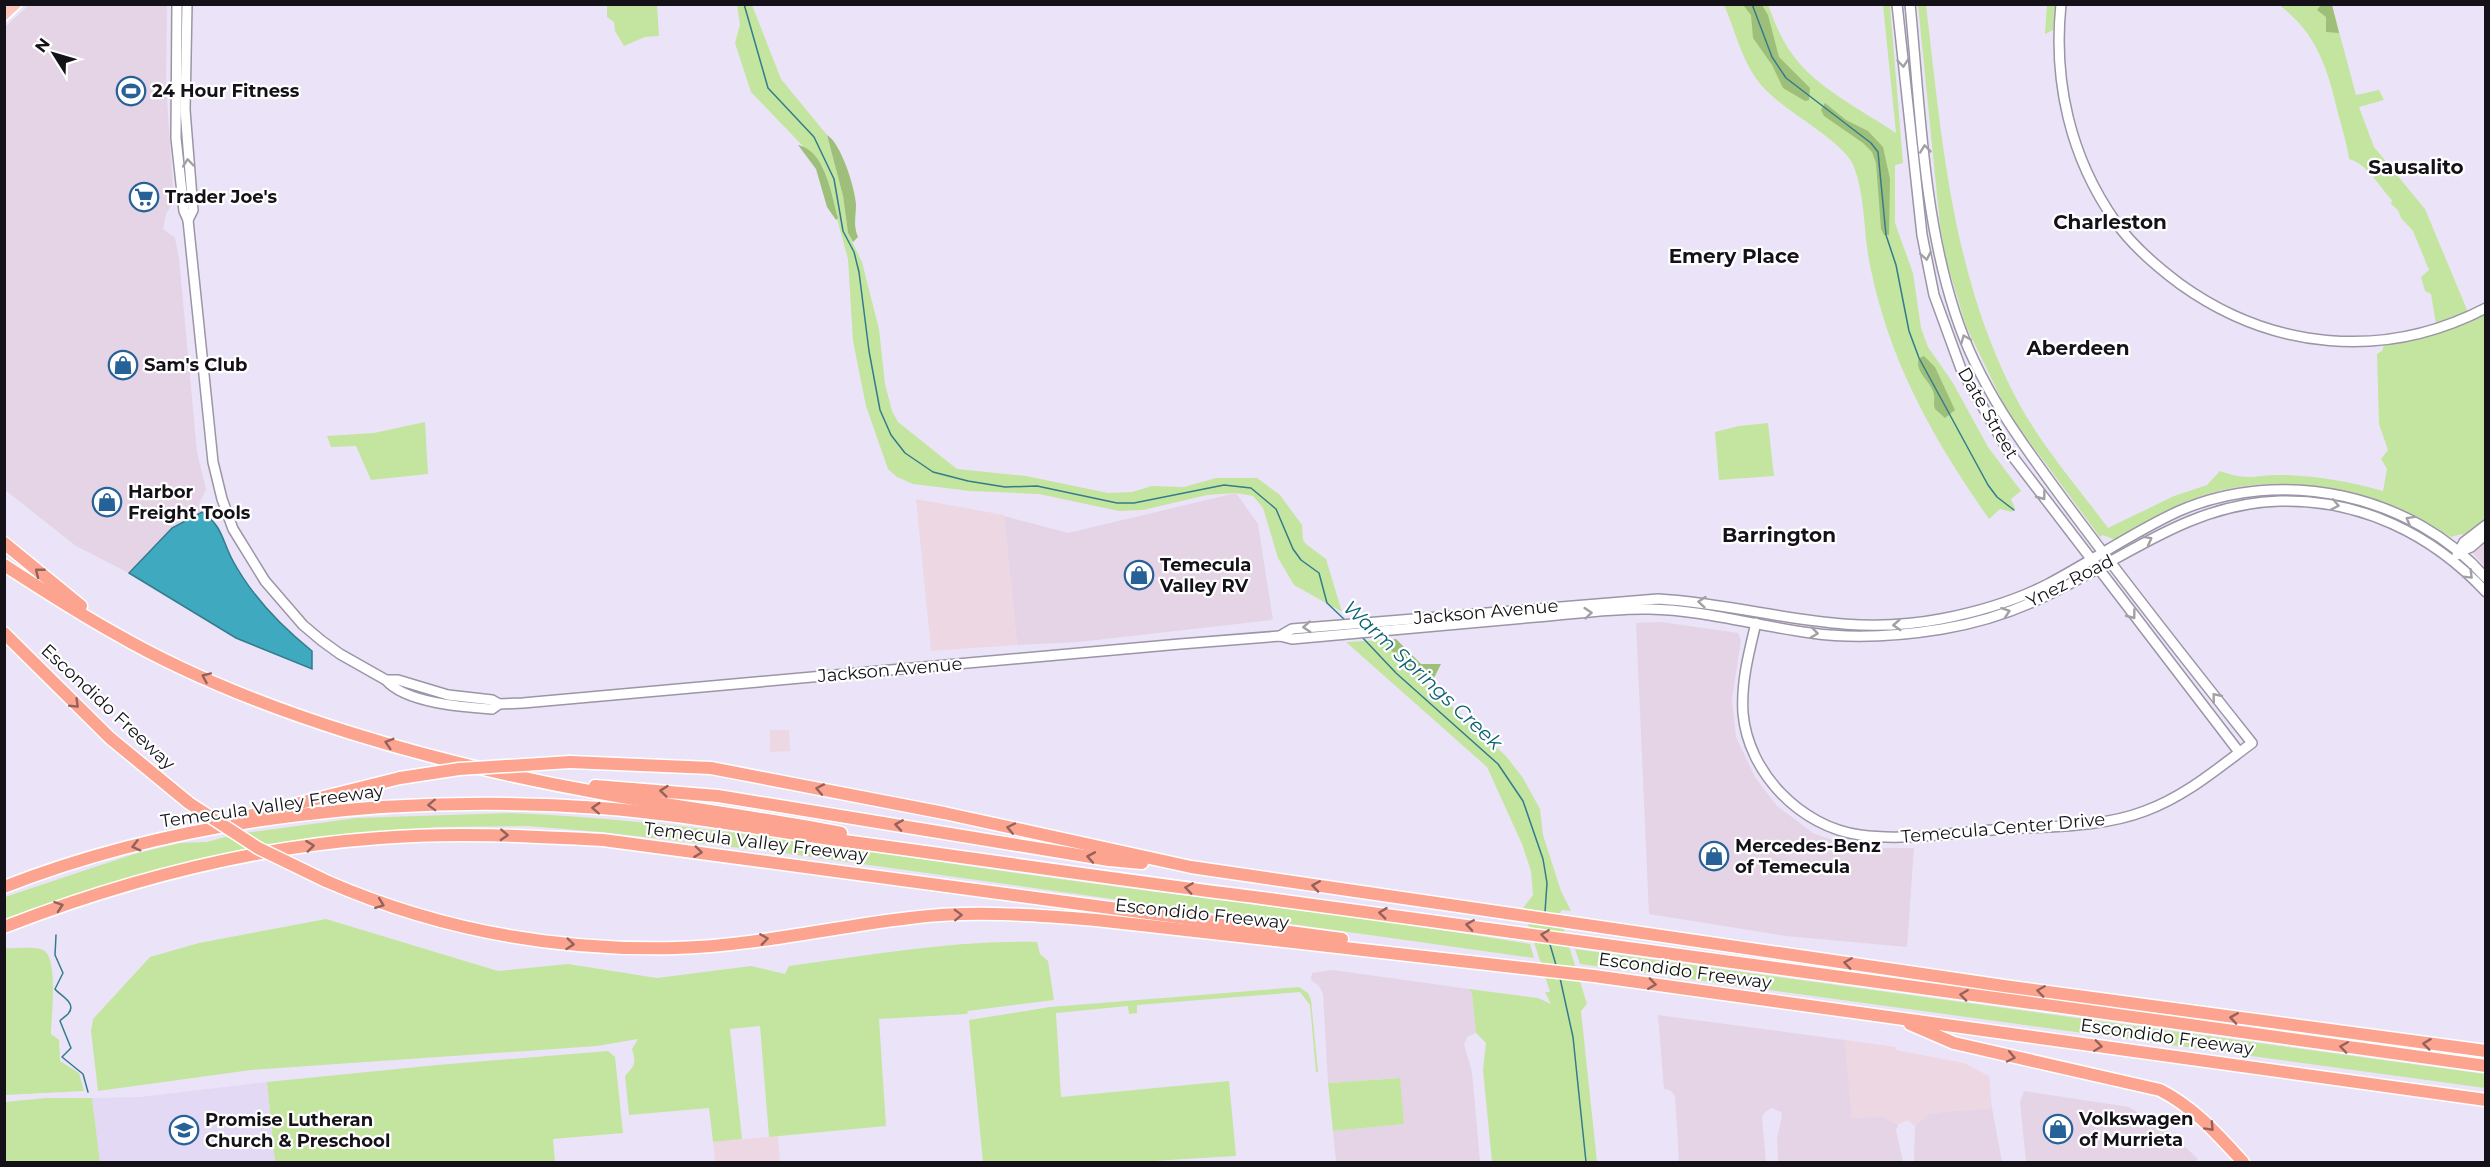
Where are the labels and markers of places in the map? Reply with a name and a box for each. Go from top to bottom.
sports icon: 24 Hour Fitness [115,75,147,107]
place label: 24 Hour Fitness [152,80,300,102]
supermarket icon: Trader Joe's [128,181,160,213]
place label: Trader Joe's [165,186,278,208]
shop icon: Sam's Club [107,349,139,381]
place label: Sam's Club [144,354,248,376]
place label: Harbor Freight Tools [128,481,251,524]
shop icon: Harbor Freight Tools [91,486,123,518]
place label: Temecula Valley RV [1159,554,1251,597]
shop icon: Temecula Valley RV [1123,559,1155,591]
place label: Mercedes-Benz of Temecula [1735,835,1881,878]
shop icon: Mercedes-Benz of Temecula [1698,840,1730,872]
place label: Volkswagen of Murrieta [2078,1108,2194,1151]
place label: Promise Lutheran Church & Preschool [205,1109,390,1152]
shop icon: Volkswagen of Murrieta [2042,1113,2074,1145]
school or university icon: Promise Lutheran Church & Preschool [168,1114,200,1146]

